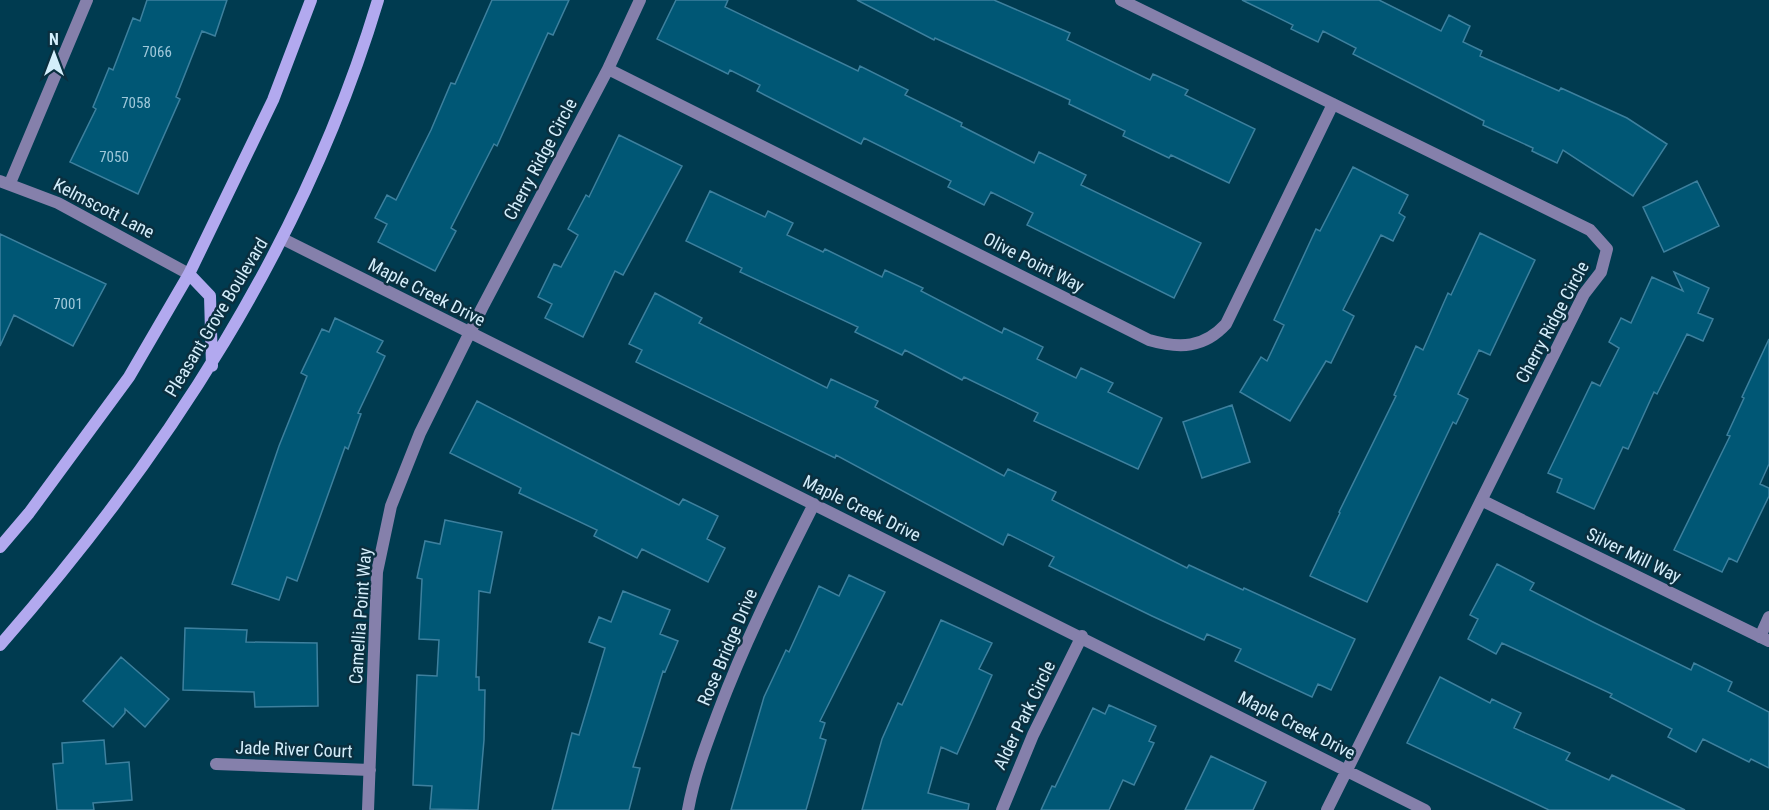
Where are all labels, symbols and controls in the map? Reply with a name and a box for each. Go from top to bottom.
north arrow [24,24,84,84]
text: N [49,30,59,49]
house number: 7066 [142,43,172,61]
house number: 7058 [121,94,151,112]
street label: Cherry Ridge Circle [499,95,581,223]
house number: 7050 [99,148,129,166]
street label: Kelmscott Lane [50,174,158,242]
street label: Olive Point Way [980,228,1088,297]
street label: Pleasant Grove Boulevard [160,234,272,400]
street label: Maple Creek Drive [365,254,489,330]
street label: Cherry Ridge Circle [1511,258,1593,386]
house number: 7001 [53,295,83,313]
street label: Maple Creek Drive [800,470,924,546]
street label: Silver Mill Way [1583,523,1685,587]
street label: Camellia Point Way [345,547,375,685]
street label: Rose Bridge Drive [693,585,761,709]
street label: Alder Park Circle [989,657,1059,773]
street label: Maple Creek Drive [1235,687,1359,763]
street label: Jade River Court [235,736,353,762]

